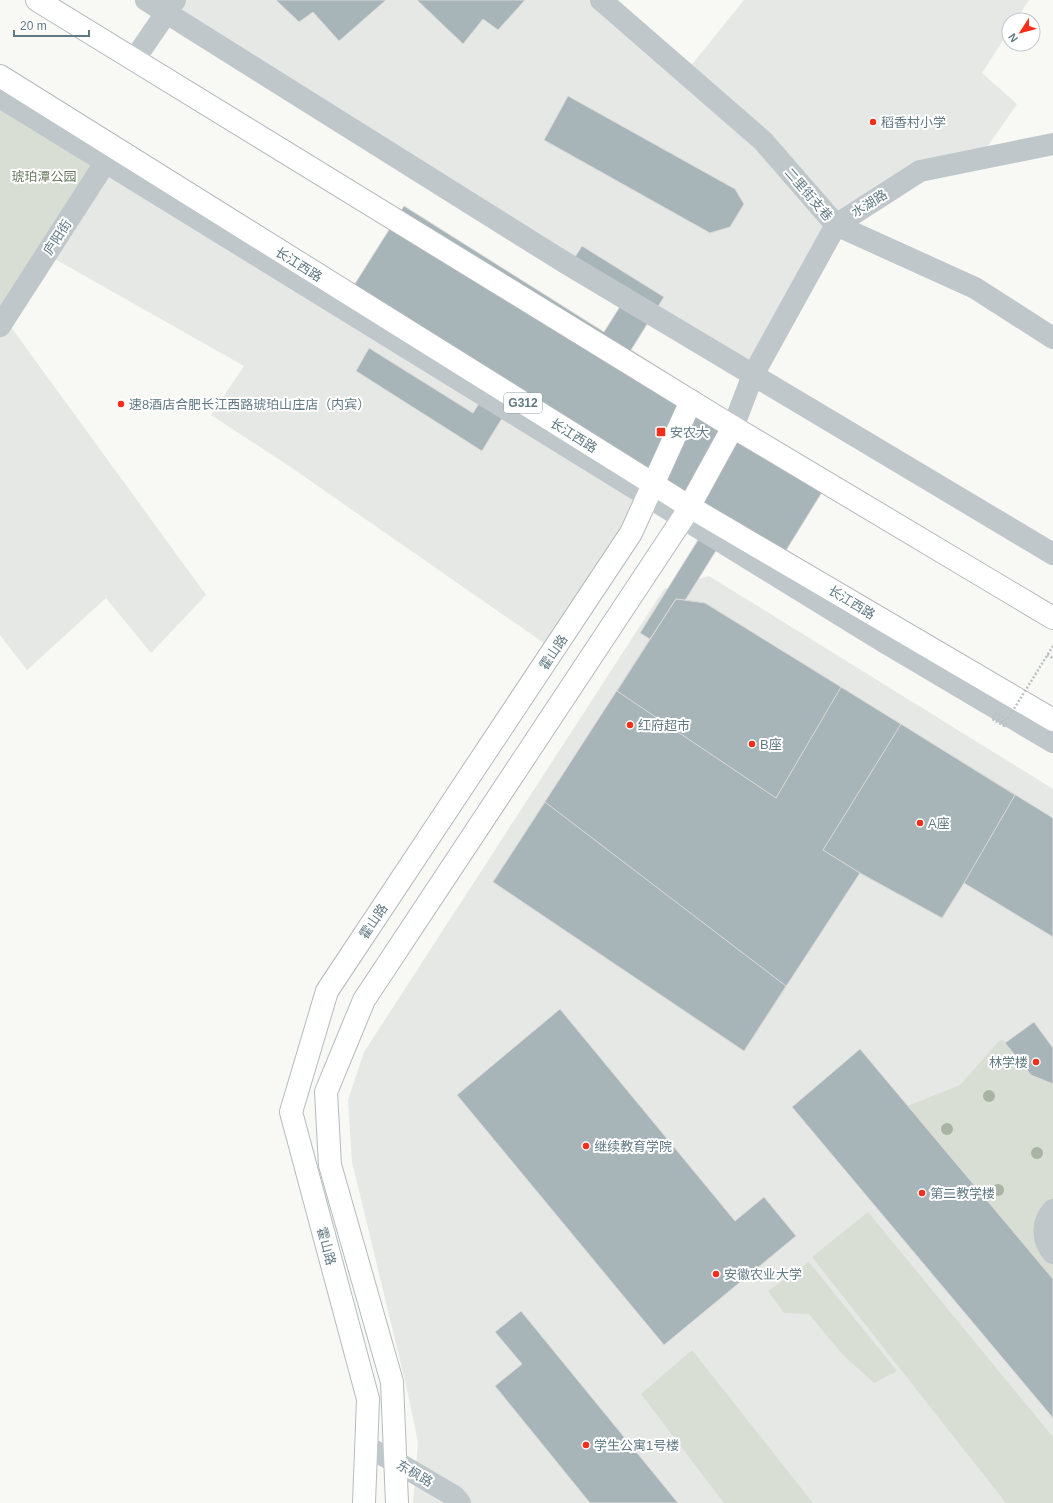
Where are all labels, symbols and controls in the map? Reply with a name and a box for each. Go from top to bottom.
scale bar [14,12,89,38]
north arrow [1001,12,1041,52]
text: 20 m [20,19,47,33]
text: N [1006,31,1020,45]
place label: 稻香村小学 [881,115,946,130]
marker: 稻香村小学 [868,117,878,127]
street label: 二里街支巷 [782,165,836,224]
park label: 琥珀潭公园 [11,169,77,184]
street label: 水湖路 [849,187,890,220]
street label: 庐阳街 [41,217,74,258]
street label: 长江西路 [273,244,325,285]
road number: G312 [504,393,542,413]
place label: 速8酒店合肥长江西路琥珀山庄店（内宾） [129,397,370,412]
marker: 速8酒店合肥长江西路琥珀山庄店（内宾） [116,399,126,409]
street label: 长江西路 [548,415,600,456]
place label: 安农大 [670,425,709,440]
marker: 安农大 [655,426,667,438]
street label: 长江西路 [826,583,878,622]
street label: 霍山路 [536,632,571,673]
place label: 红府超市 [638,718,690,733]
marker: 红府超市 [625,720,635,730]
place label: B座 [760,737,782,752]
marker: B座 [747,739,757,749]
place label: A座 [928,816,950,831]
marker: A座 [915,818,925,828]
street label: 霍山路 [356,901,391,942]
place label: 林学楼 [989,1055,1028,1070]
marker: 林学楼 [1031,1057,1041,1067]
place label: 继续教育学院 [594,1139,672,1154]
marker: 继续教育学院 [581,1141,591,1151]
place label: 第二教学楼 [930,1186,995,1201]
marker: 第二教学楼 [917,1188,927,1198]
street label: 霍山路 [314,1225,339,1267]
place label: 安徽农业大学 [724,1267,802,1282]
marker: 安徽农业大学 [711,1269,721,1279]
place label: 学生公寓1号楼 [594,1438,679,1453]
marker: 学生公寓1号楼 [581,1440,591,1450]
street label: 东枫路 [394,1457,435,1490]

